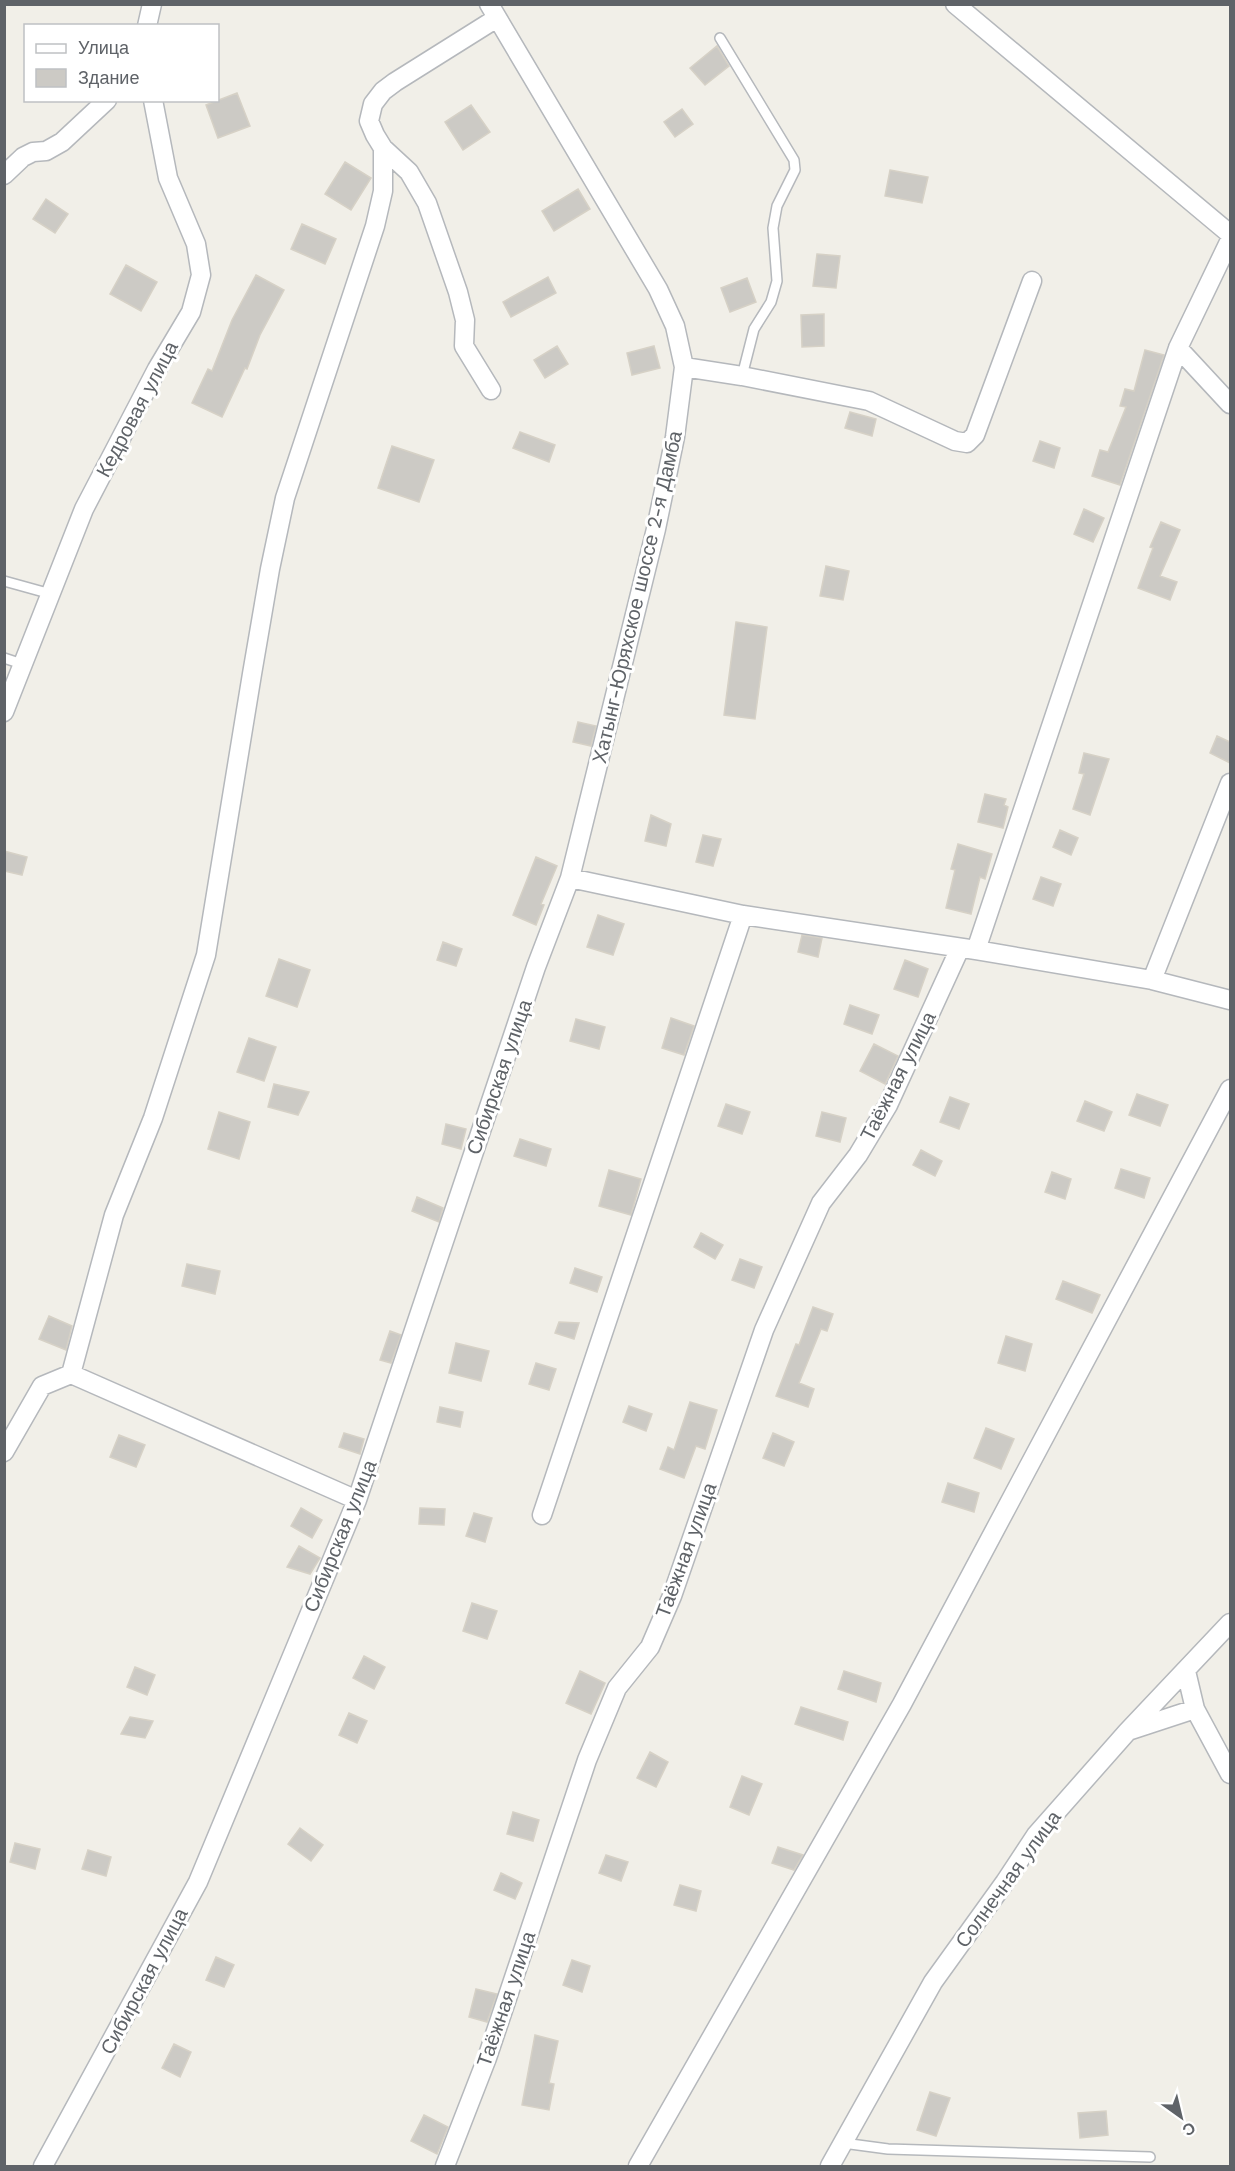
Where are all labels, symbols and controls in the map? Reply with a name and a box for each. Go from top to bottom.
legend [24,24,219,102]
text: Улица [78,37,130,58]
text: Здание [78,67,139,88]
street label: Кедровая улица [91,336,183,481]
street label: Хатынг-Юряхское шоссе 2-я Дамба [587,428,687,766]
street label: Сибирская улица [461,996,537,1158]
street label: Таёжная улица [855,1007,941,1145]
street label: Сибирская улица [298,1455,382,1616]
street label: Таёжная улица [650,1478,722,1621]
street label: Солнечная улица [950,1805,1066,1952]
street label: Сибирская улица [95,1903,193,2058]
street label: Таёжная улица [472,1927,541,2070]
north arrow [1151,2087,1211,2147]
text: С [1179,2118,1199,2140]

